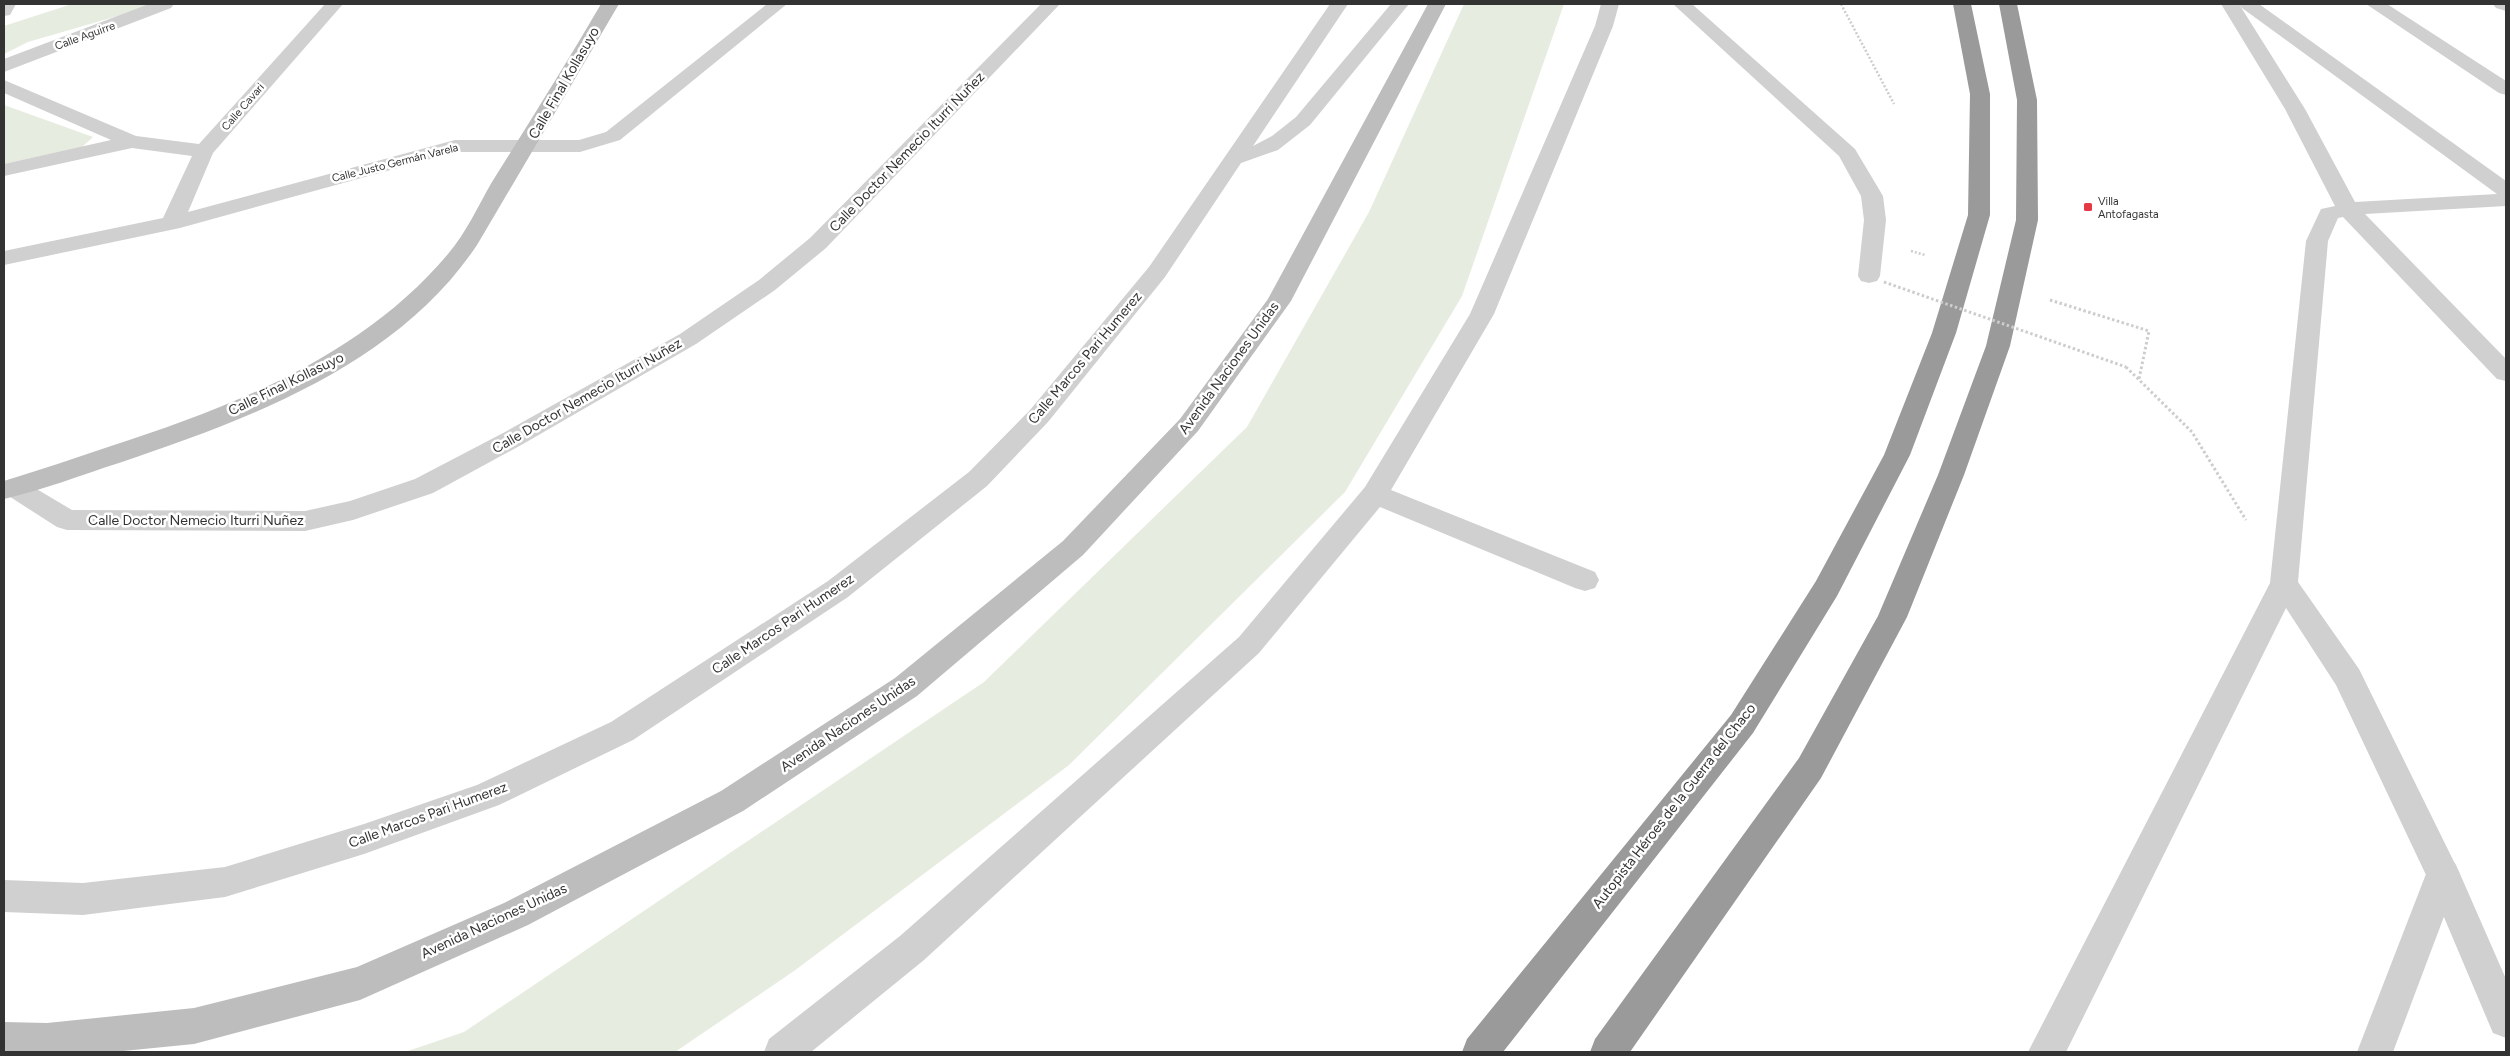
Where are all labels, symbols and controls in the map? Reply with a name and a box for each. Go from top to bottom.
street label: Calle Aguirre [53,19,117,53]
street label: Calle Final Kollasuyo [525,24,603,142]
street label: Calle Doctor Nemecio Iturri Nuñez [826,68,988,236]
street label: Calle Cavari [219,81,267,133]
street label: Calle Justo Germán Varela [330,141,460,185]
place label: Villa Antofagasta [2098,195,2159,221]
marker: Villa Antofagasta [2082,201,2094,213]
street label: Calle Marcos Pari Humerez [1025,288,1145,428]
street label: Avenida Naciones Unidas [1175,299,1283,437]
street label: Calle Doctor Nemecio Iturri Nuñez [489,335,685,457]
street label: Calle Final Kollasuyo [225,349,347,419]
street label: Calle Doctor Nemecio Iturri Nuñez [88,512,304,529]
street label: Calle Marcos Pari Humerez [709,570,857,678]
street label: Avenida Naciones Unidas [777,672,919,776]
street label: Autopista Héroes de la Guerra del Chaco [1589,700,1759,912]
street label: Calle Marcos Pari Humerez [346,778,510,852]
street label: Avenida Naciones Unidas [418,880,570,962]

